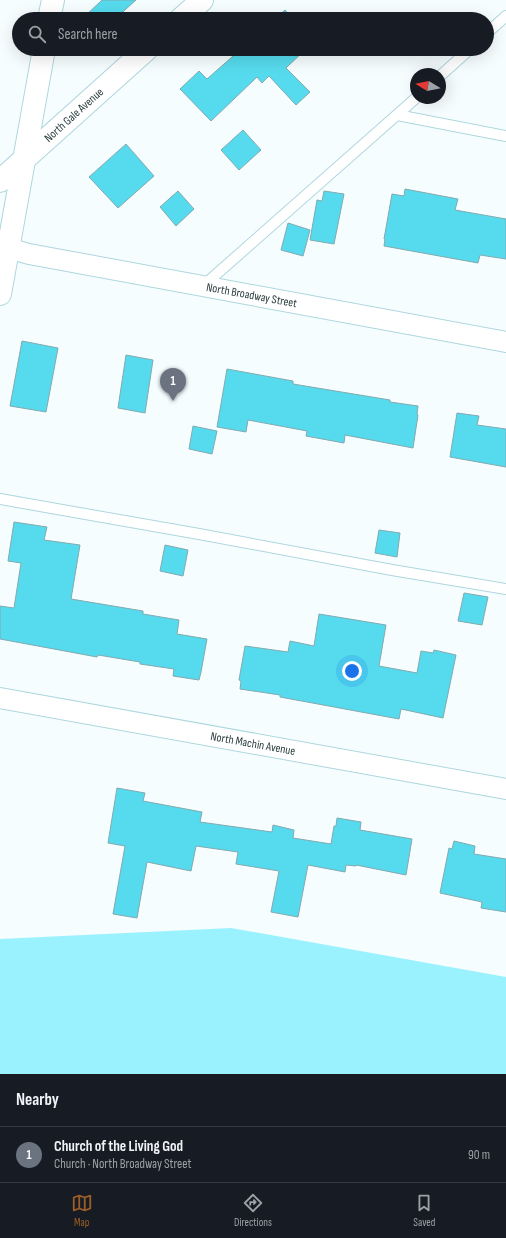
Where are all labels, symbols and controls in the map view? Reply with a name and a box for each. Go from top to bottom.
search box [12,12,494,56]
icon: search [26,23,48,45]
text: Search here [58,25,118,44]
north arrow [410,68,446,104]
street label: North Gale Avenue [41,84,106,145]
street label: North Broadway Street [205,279,298,311]
pin: 1 [160,368,186,401]
your location [342,661,362,681]
street label: North Machin Avenue [209,729,297,758]
text: Nearby [16,1090,59,1110]
text: Church of the Living God [54,1137,183,1156]
text: 1 [26,1147,32,1163]
text: 90 m [468,1147,490,1163]
text: Church · North Broadway Street [54,1156,192,1172]
tab: Map [71,1192,93,1229]
tab: Directions [234,1192,272,1229]
tab: Saved [413,1192,435,1229]

